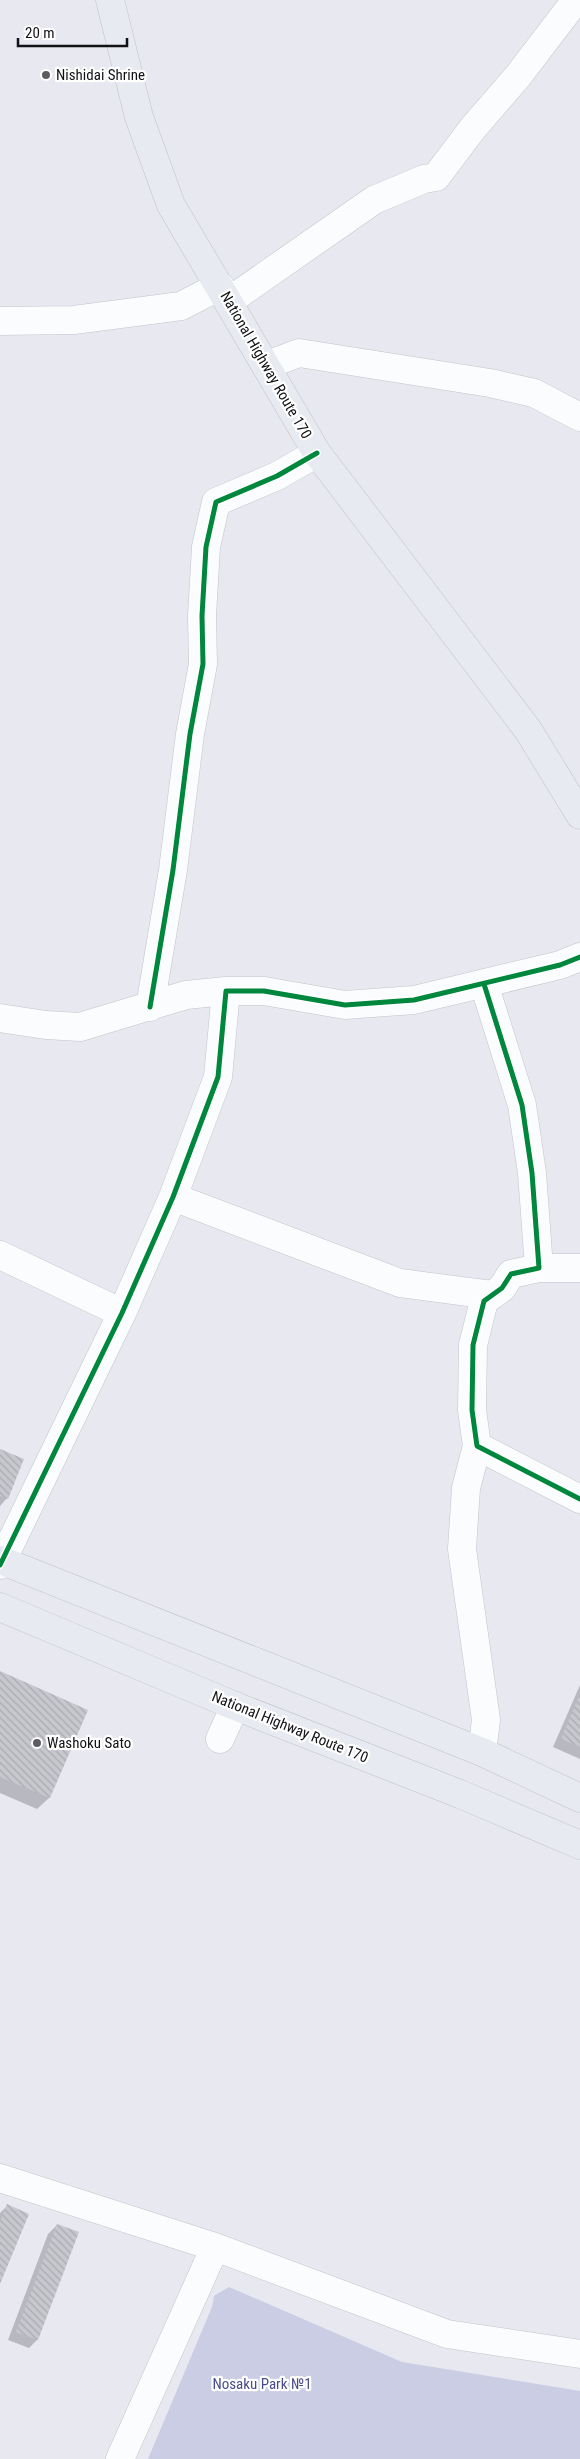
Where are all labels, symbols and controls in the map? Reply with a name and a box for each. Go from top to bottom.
scale bar [18,15,126,47]
text: 20 m [25,24,55,42]
place label: Nishidai Shrine [56,66,145,84]
marker: Nishidai Shrine [40,69,52,81]
street label: National Highway Route 170 [216,288,316,442]
street label: National Highway Route 170 [209,1687,371,1767]
place label: Washoku Sato [47,1734,131,1752]
marker: Washoku Sato [31,1737,43,1749]
park label: Nosaku Park №1 [212,2375,312,2393]

